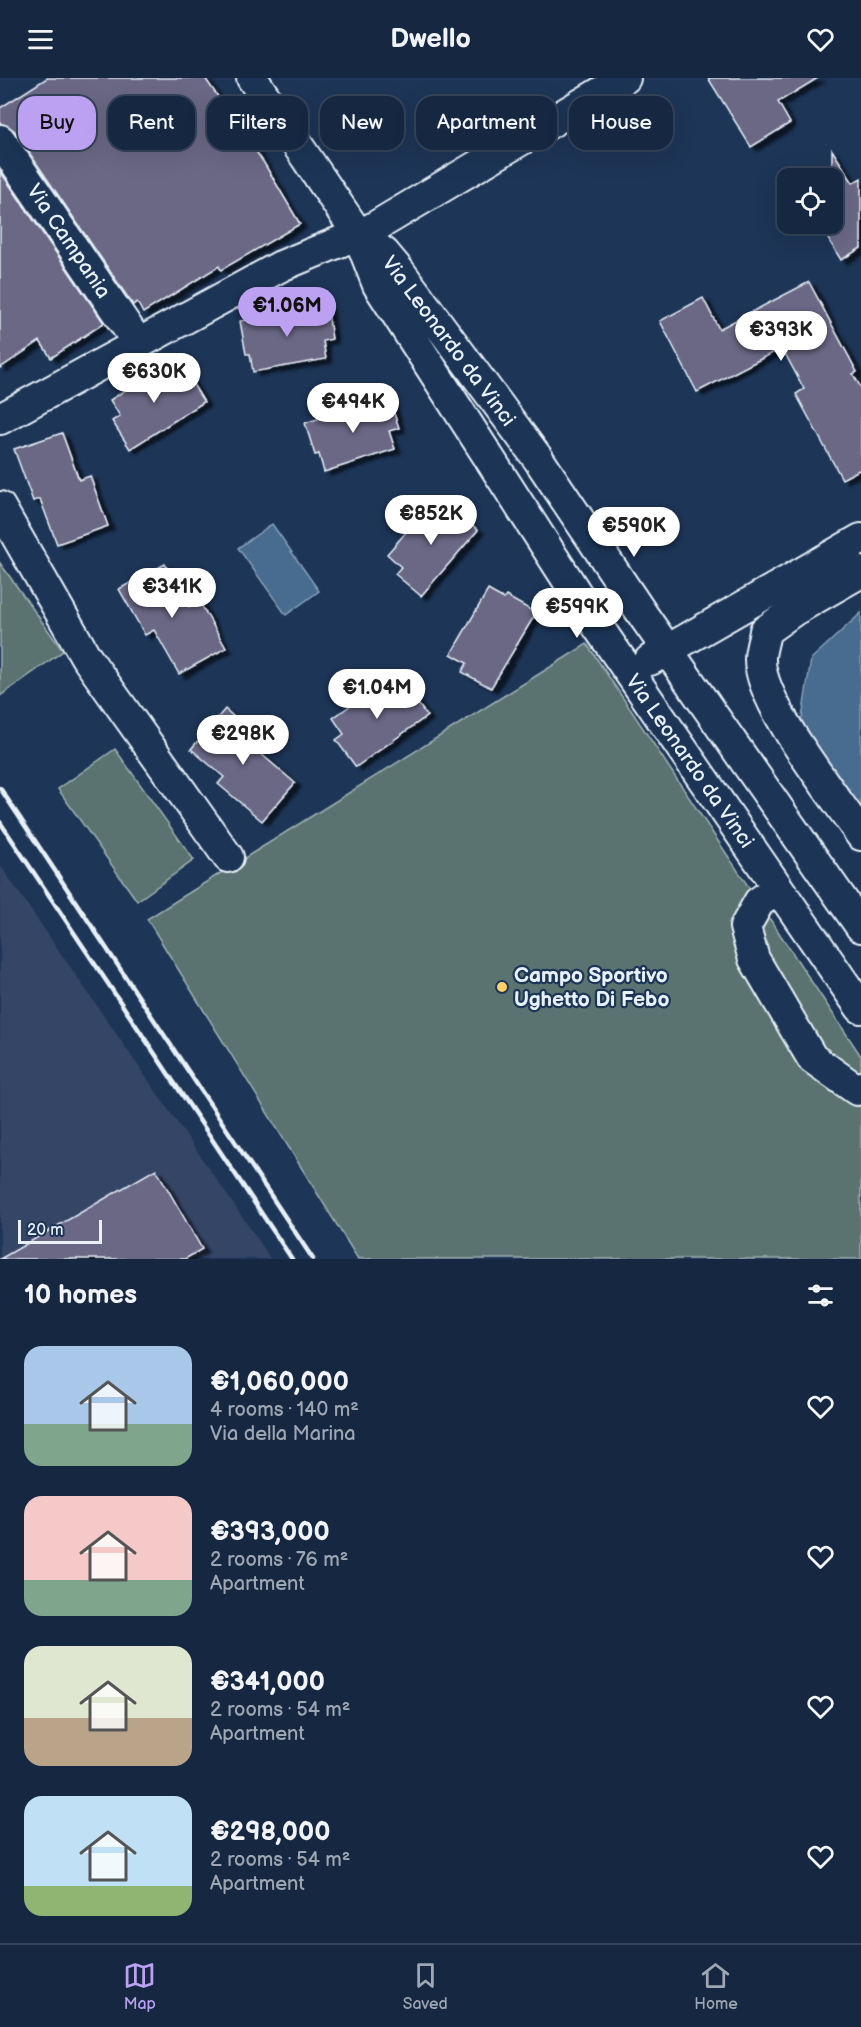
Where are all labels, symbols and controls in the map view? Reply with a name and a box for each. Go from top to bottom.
icon: menu [24,23,57,56]
text: Dwello [390,23,471,55]
icon: heart [804,23,837,56]
chip: Buy [18,96,96,150]
chip: Rent [108,96,195,150]
chip: Filters [207,96,308,150]
chip: New [320,96,404,150]
chip: Apartment [416,96,557,150]
chip: House [569,96,673,150]
map controls [777,168,843,234]
button: locate [777,168,843,234]
street label: Via Campania [21,179,116,303]
street label: Via Leonardo da Vinci [376,251,521,431]
pin: €1.06M [238,287,336,338]
text: €1.06M [252,294,322,318]
pin: €393K [739,311,823,362]
text: €393K [749,318,813,342]
pin: €630K [112,353,196,404]
text: €630K [122,360,186,384]
pin: €494K [311,383,395,434]
text: €494K [321,390,385,414]
pin: €852K [389,495,473,546]
text: €852K [399,502,463,526]
pin: €590K [592,507,676,558]
text: €590K [602,514,666,538]
pin: €341K [130,568,214,619]
text: €341K [142,575,202,599]
pin: €599K [535,588,619,639]
text: €599K [545,595,609,619]
pin: €1.04M [328,669,426,720]
street label: Via Leonardo da Vinci [620,670,759,853]
text: €1.04M [342,676,412,700]
pin: €298K [201,715,285,766]
text: €298K [211,722,275,746]
place label: Campo Sportivo Ughetto Di Febo [514,963,669,1012]
marker: Campo Sportivo Ughetto Di Febo [495,980,509,994]
scale bar [18,1217,102,1244]
text: 20 m [27,1221,63,1240]
icon: filters [804,1279,837,1312]
text: 10 homes [24,1280,137,1311]
text: €1,060,000 [210,1367,349,1398]
icon: home [72,1370,144,1442]
icon: heart [804,1390,837,1423]
text: 4 rooms · 140 m² [210,1398,359,1422]
text: Via della Marina [210,1422,356,1446]
text: €393,000 [210,1517,330,1548]
icon: home [72,1520,144,1592]
icon: heart [804,1540,837,1573]
text: 2 rooms · 76 m² [210,1548,348,1572]
text: Apartment [210,1572,305,1596]
text: €341,000 [210,1667,325,1698]
icon: home [72,1670,144,1742]
icon: heart [804,1690,837,1723]
text: 2 rooms · 54 m² [210,1698,350,1722]
text: Apartment [210,1722,305,1746]
text: €298,000 [210,1817,330,1848]
icon: home [72,1820,144,1892]
icon: heart [804,1840,837,1873]
text: 2 rooms · 54 m² [210,1848,350,1872]
text: Apartment [210,1872,305,1896]
tab: Map [123,1959,156,2014]
tab: Saved [403,1959,448,2014]
tab: Home [694,1959,738,2014]

